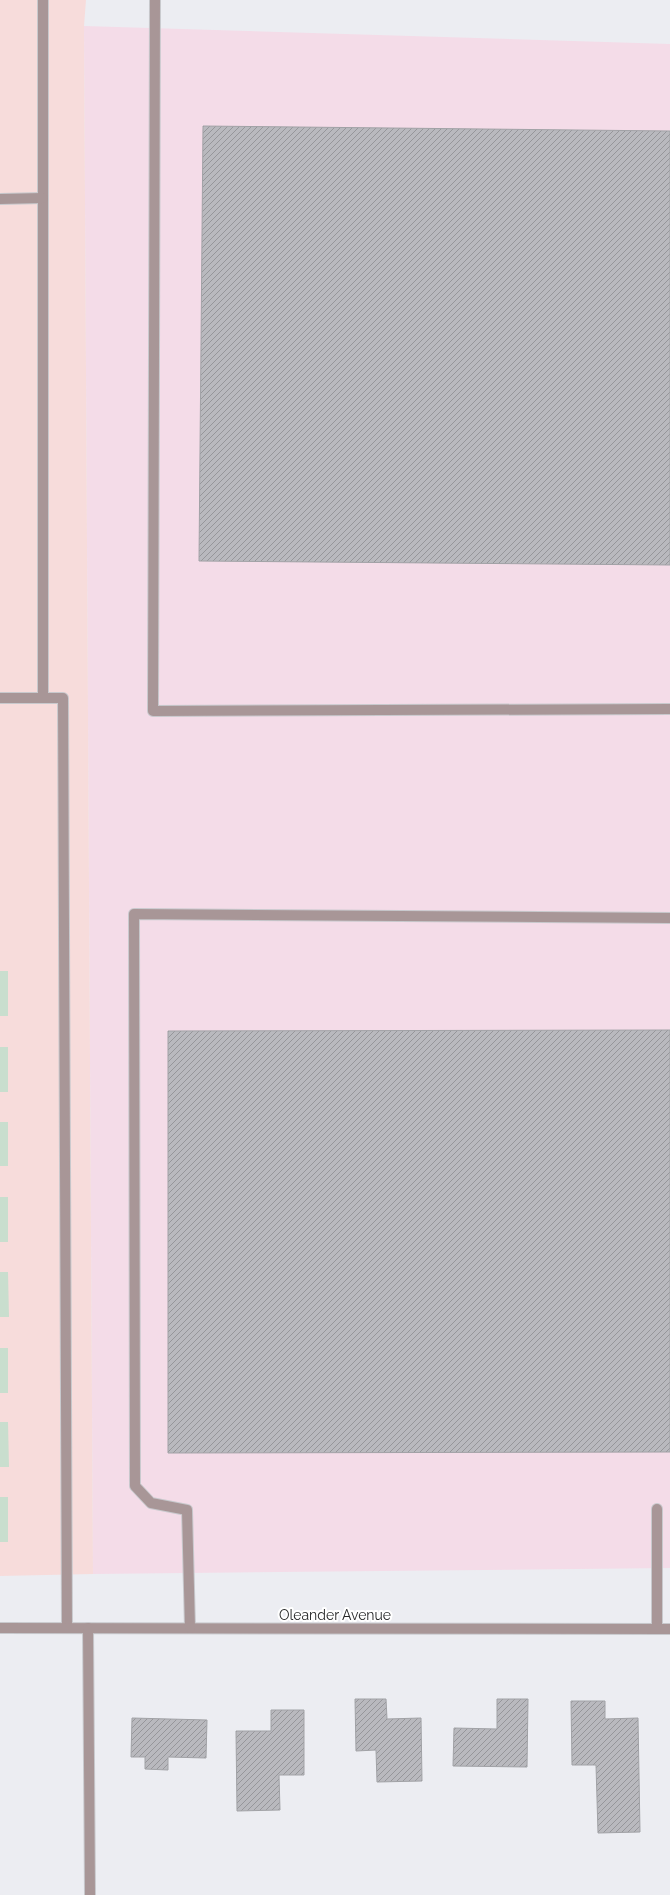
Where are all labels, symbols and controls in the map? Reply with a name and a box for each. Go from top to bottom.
street label: Oleander Avenue [279,1607,391,1623]

